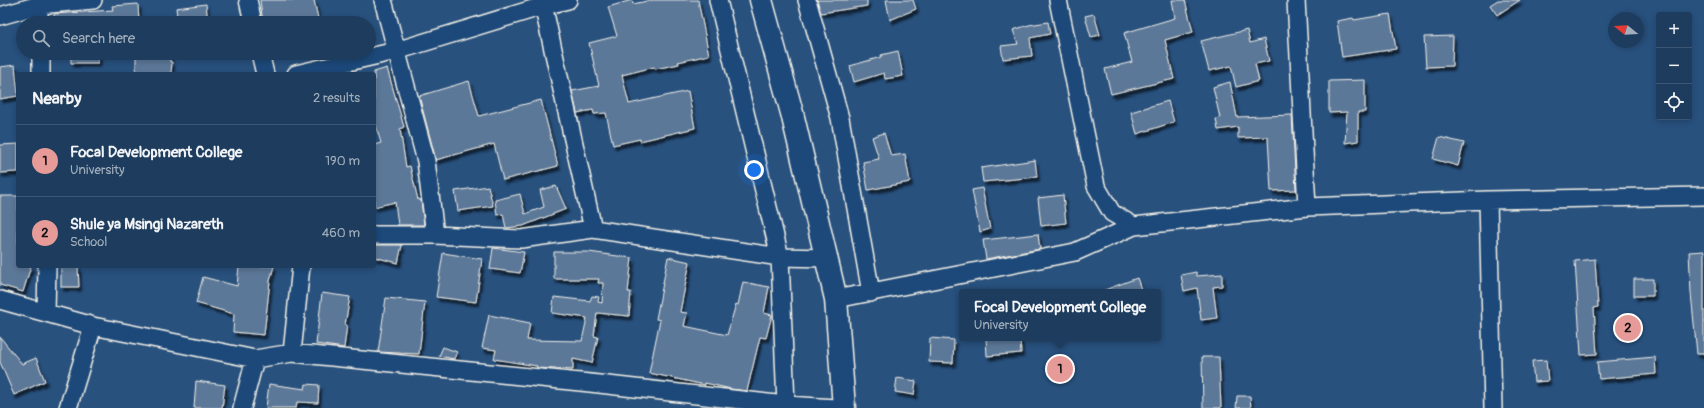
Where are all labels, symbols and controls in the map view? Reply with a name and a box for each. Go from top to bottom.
north arrow [1608,12,1644,48]
map controls [1656,12,1692,120]
button: + [1656,12,1692,48]
search box [16,16,376,60]
icon: search [30,27,52,49]
text: Search here [62,29,135,48]
button: − [1656,48,1692,84]
button: locate [1656,84,1692,120]
text: Nearby [32,88,81,109]
text: 2 results [313,90,360,106]
text: Focal Development College [70,143,242,162]
text: 1 [42,153,48,169]
text: 190 m [325,153,360,169]
your location [744,160,764,180]
text: University [70,162,124,178]
text: Shule ya Msingi Nazareth [70,215,224,234]
text: 2 [41,225,49,241]
text: 460 m [322,225,360,241]
text: School [70,234,107,250]
popup [959,289,1161,341]
text: Focal Development College [974,298,1146,317]
pin: 2 [1615,313,1641,343]
text: University [974,317,1028,333]
pin: 1 [1047,354,1073,384]

